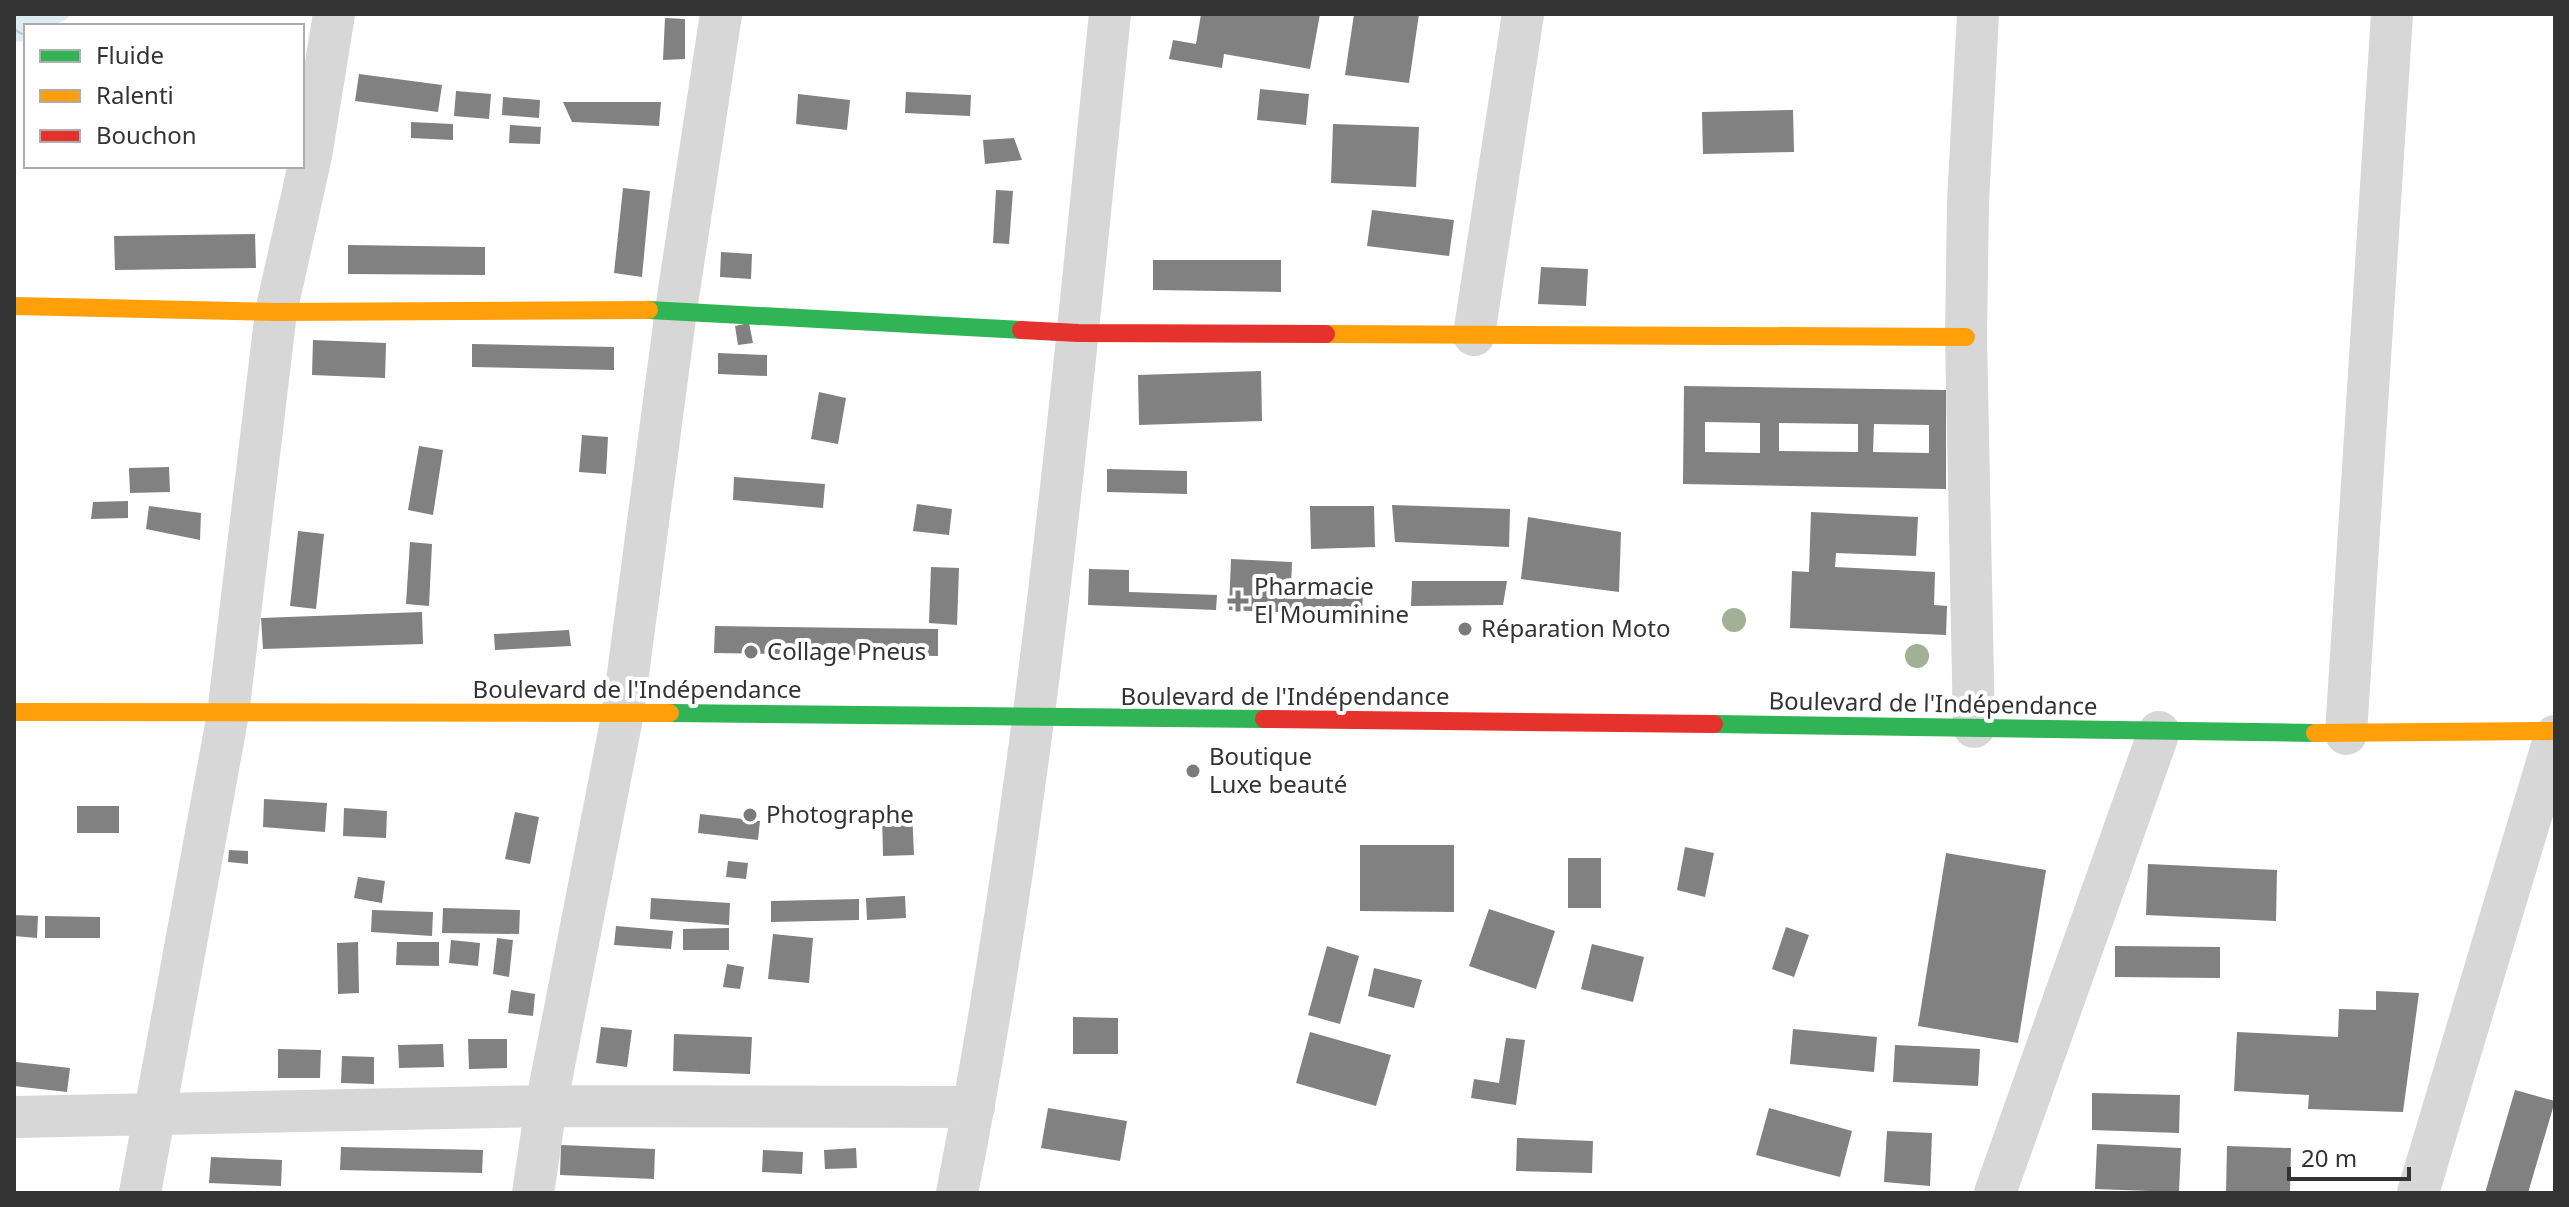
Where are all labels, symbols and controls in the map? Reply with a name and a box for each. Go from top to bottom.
legend [24,24,304,168]
text: Fluide [96,38,164,71]
text: Ralenti [96,78,174,111]
text: Bouchon [96,118,197,151]
place label: Pharmacie El Mouminine [1254,569,1409,630]
marker: Pharmacie El Mouminine [1229,592,1247,610]
place label: Réparation Moto [1481,611,1671,644]
marker: Réparation Moto [1456,620,1474,638]
place label: Collage Pneus [767,634,926,667]
marker: Collage Pneus [742,643,760,661]
street label: Boulevard de l'Indépendance [473,672,801,705]
street label: Boulevard de l'Indépendance [1121,679,1449,712]
street label: Boulevard de l'Indépendance [1768,683,2098,722]
place label: Boutique Luxe beauté [1209,739,1347,800]
marker: Boutique Luxe beauté [1184,762,1202,780]
place label: Photographe [766,797,914,830]
marker: Photographe [741,806,759,824]
scale bar [2289,1131,2409,1181]
text: 20 m [2301,1141,2357,1174]

